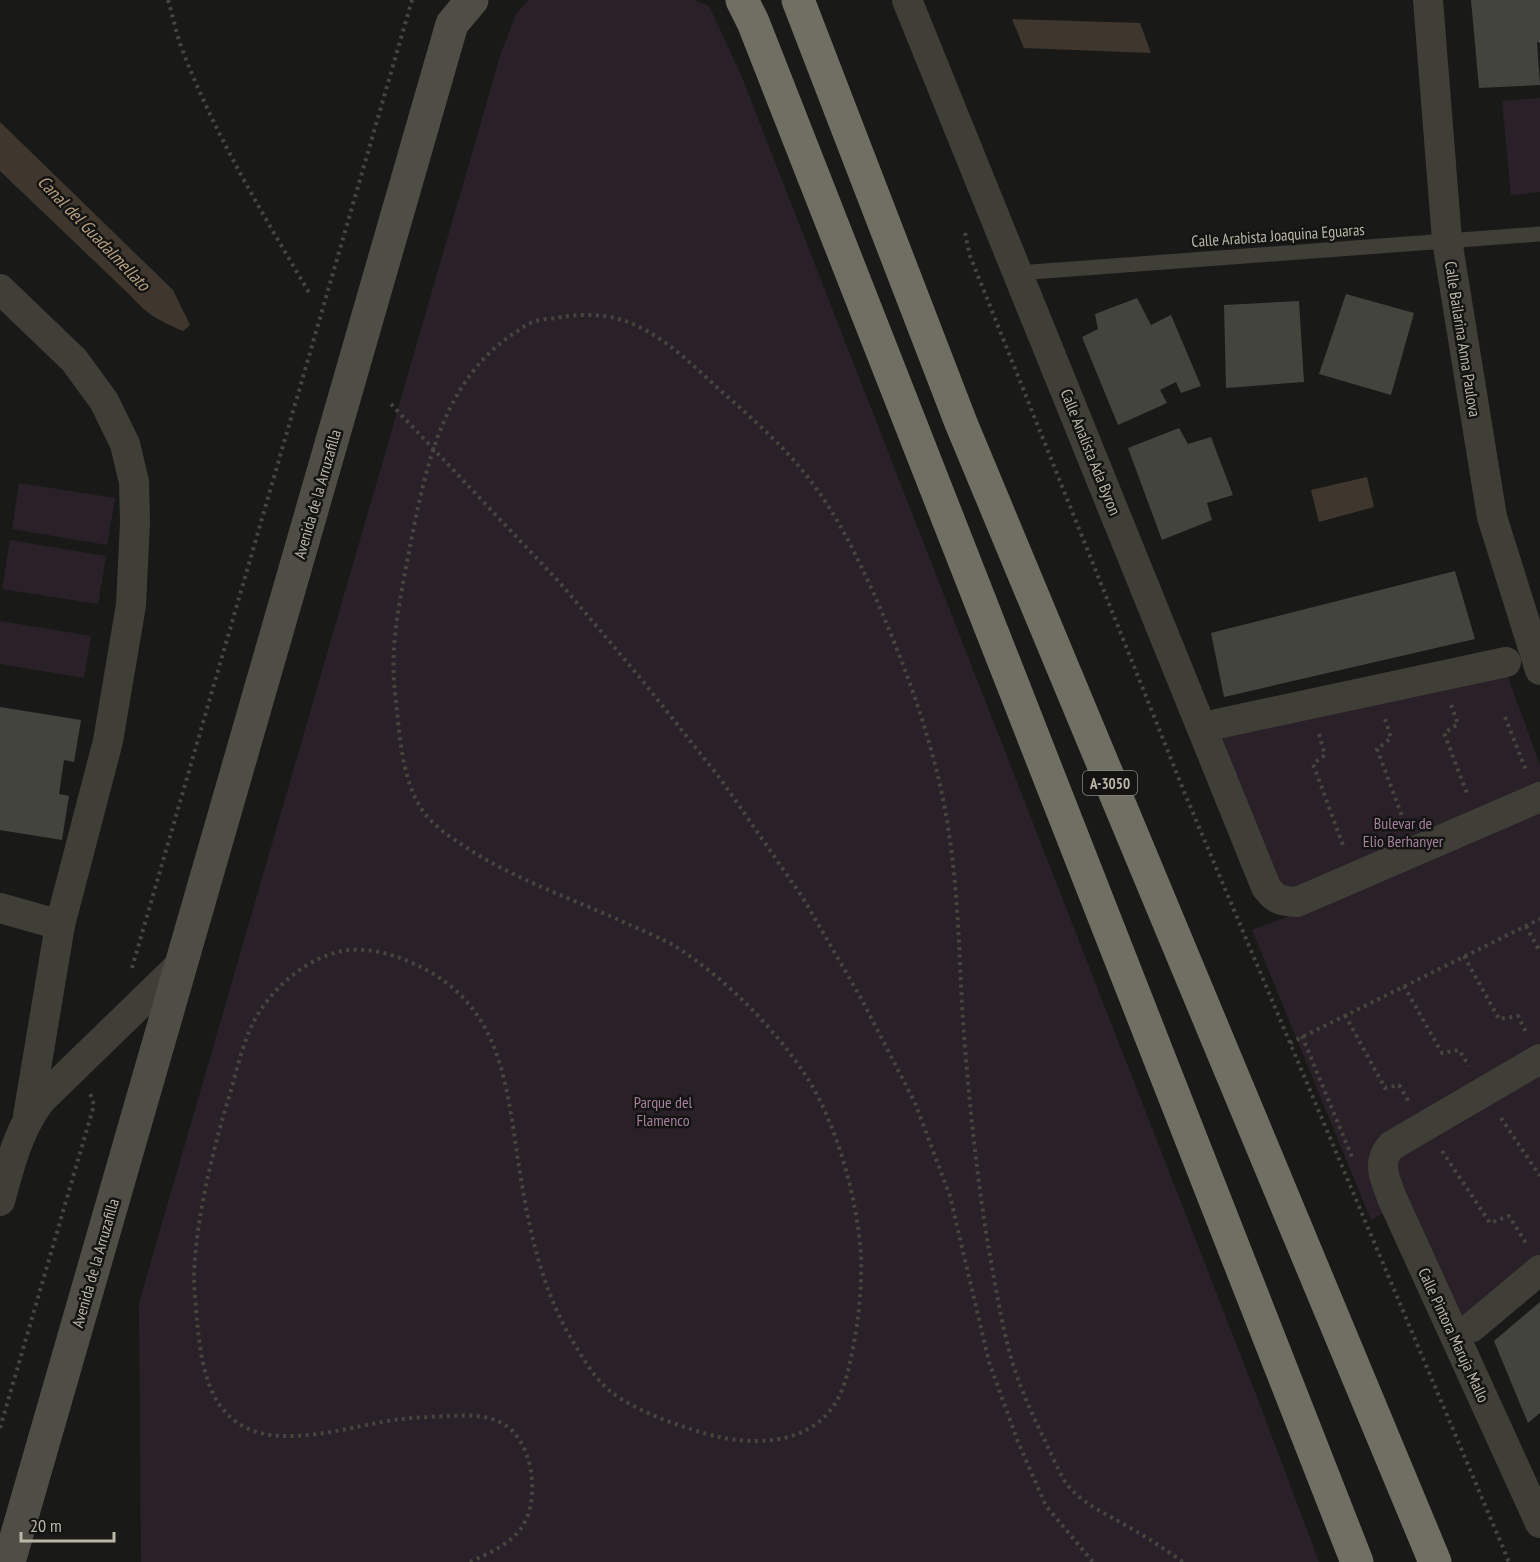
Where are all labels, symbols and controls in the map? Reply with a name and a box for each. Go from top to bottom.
water label: Canal del Guadalmellato [33,170,156,297]
street label: Calle Arabista Joaquina Eguaras [1191,219,1365,251]
street label: Calle Bailarina Anna Paulova [1441,260,1485,418]
street label: Calle Analista Ada Byron [1057,386,1125,518]
street label: Avenida de la Arruzafilla [289,427,345,561]
road number: A-3050 [1083,771,1137,795]
park label: Bulevar de Elio Berhanyer [1363,813,1444,851]
park label: Parque del Flamenco [634,1092,693,1130]
street label: Avenida de la Arruzafilla [67,1196,123,1330]
street label: Calle Pintora Maruja Mallo [1414,1265,1494,1406]
scale bar [21,1505,114,1543]
text: 20 m [30,1514,62,1537]

